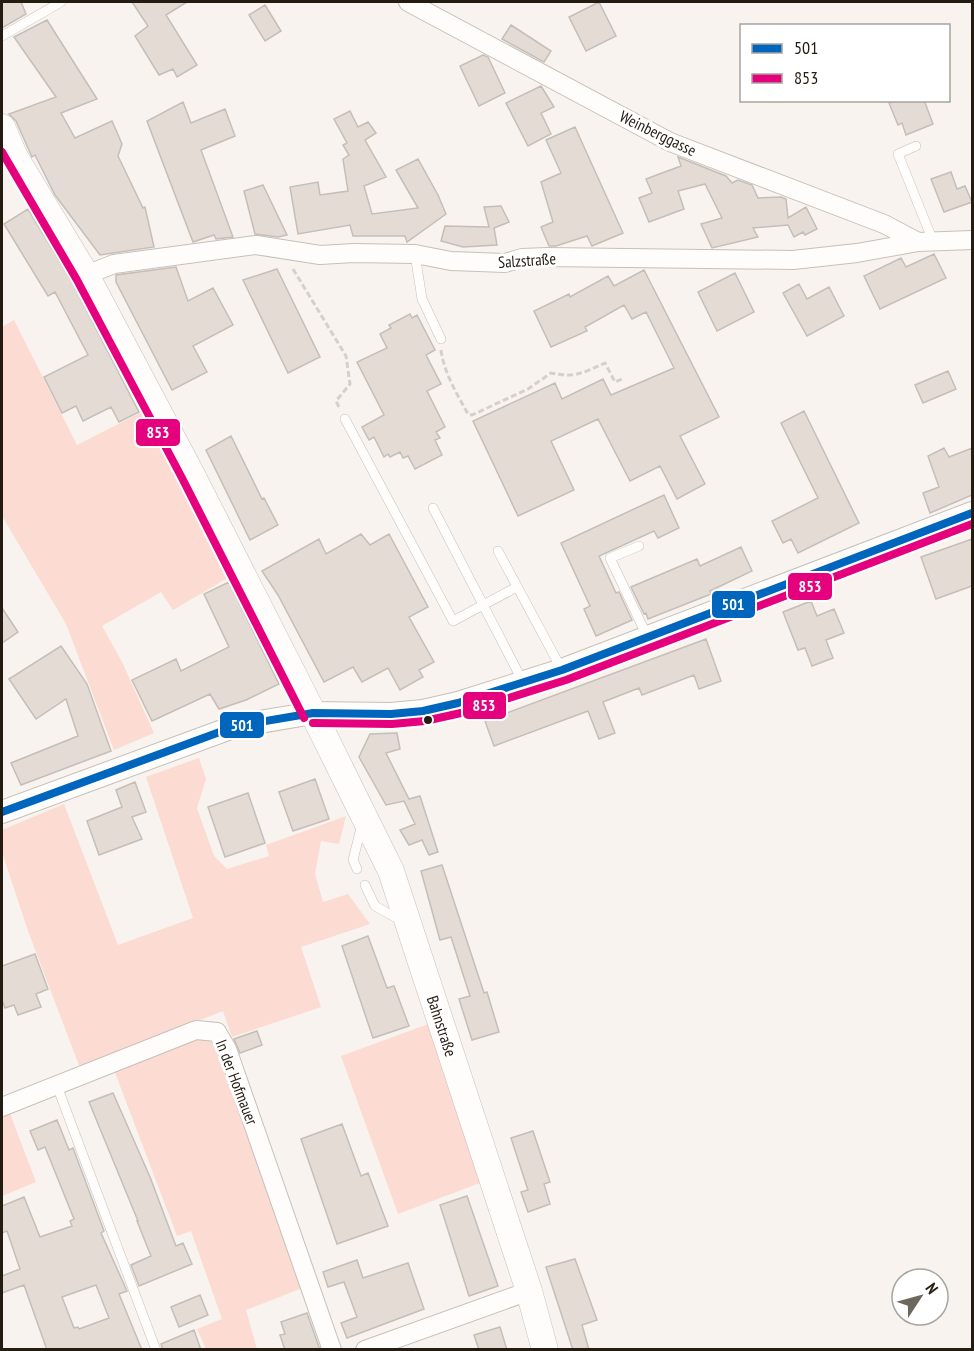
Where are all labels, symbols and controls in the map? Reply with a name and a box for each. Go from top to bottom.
legend [740,24,950,102]
text: 501 [794,36,818,59]
text: 853 [794,66,818,89]
street label: Weinberggasse [616,106,700,160]
street label: Salzstraße [497,248,557,272]
line badge: 853 [135,418,181,447]
text: 853 [147,422,169,442]
line badge: 853 [787,572,833,601]
text: 853 [799,576,821,596]
line badge: 501 [711,590,756,619]
text: 501 [722,594,744,614]
line badge: 853 [462,691,507,720]
text: 853 [473,695,495,715]
line badge: 501 [219,711,265,739]
unlabelled marker [422,714,434,726]
text: 501 [231,715,253,735]
street label: Bahnstraße [423,993,461,1059]
street label: In der Hofmauer [212,1037,263,1128]
north arrow [890,1267,950,1327]
text: N [922,1279,943,1298]

